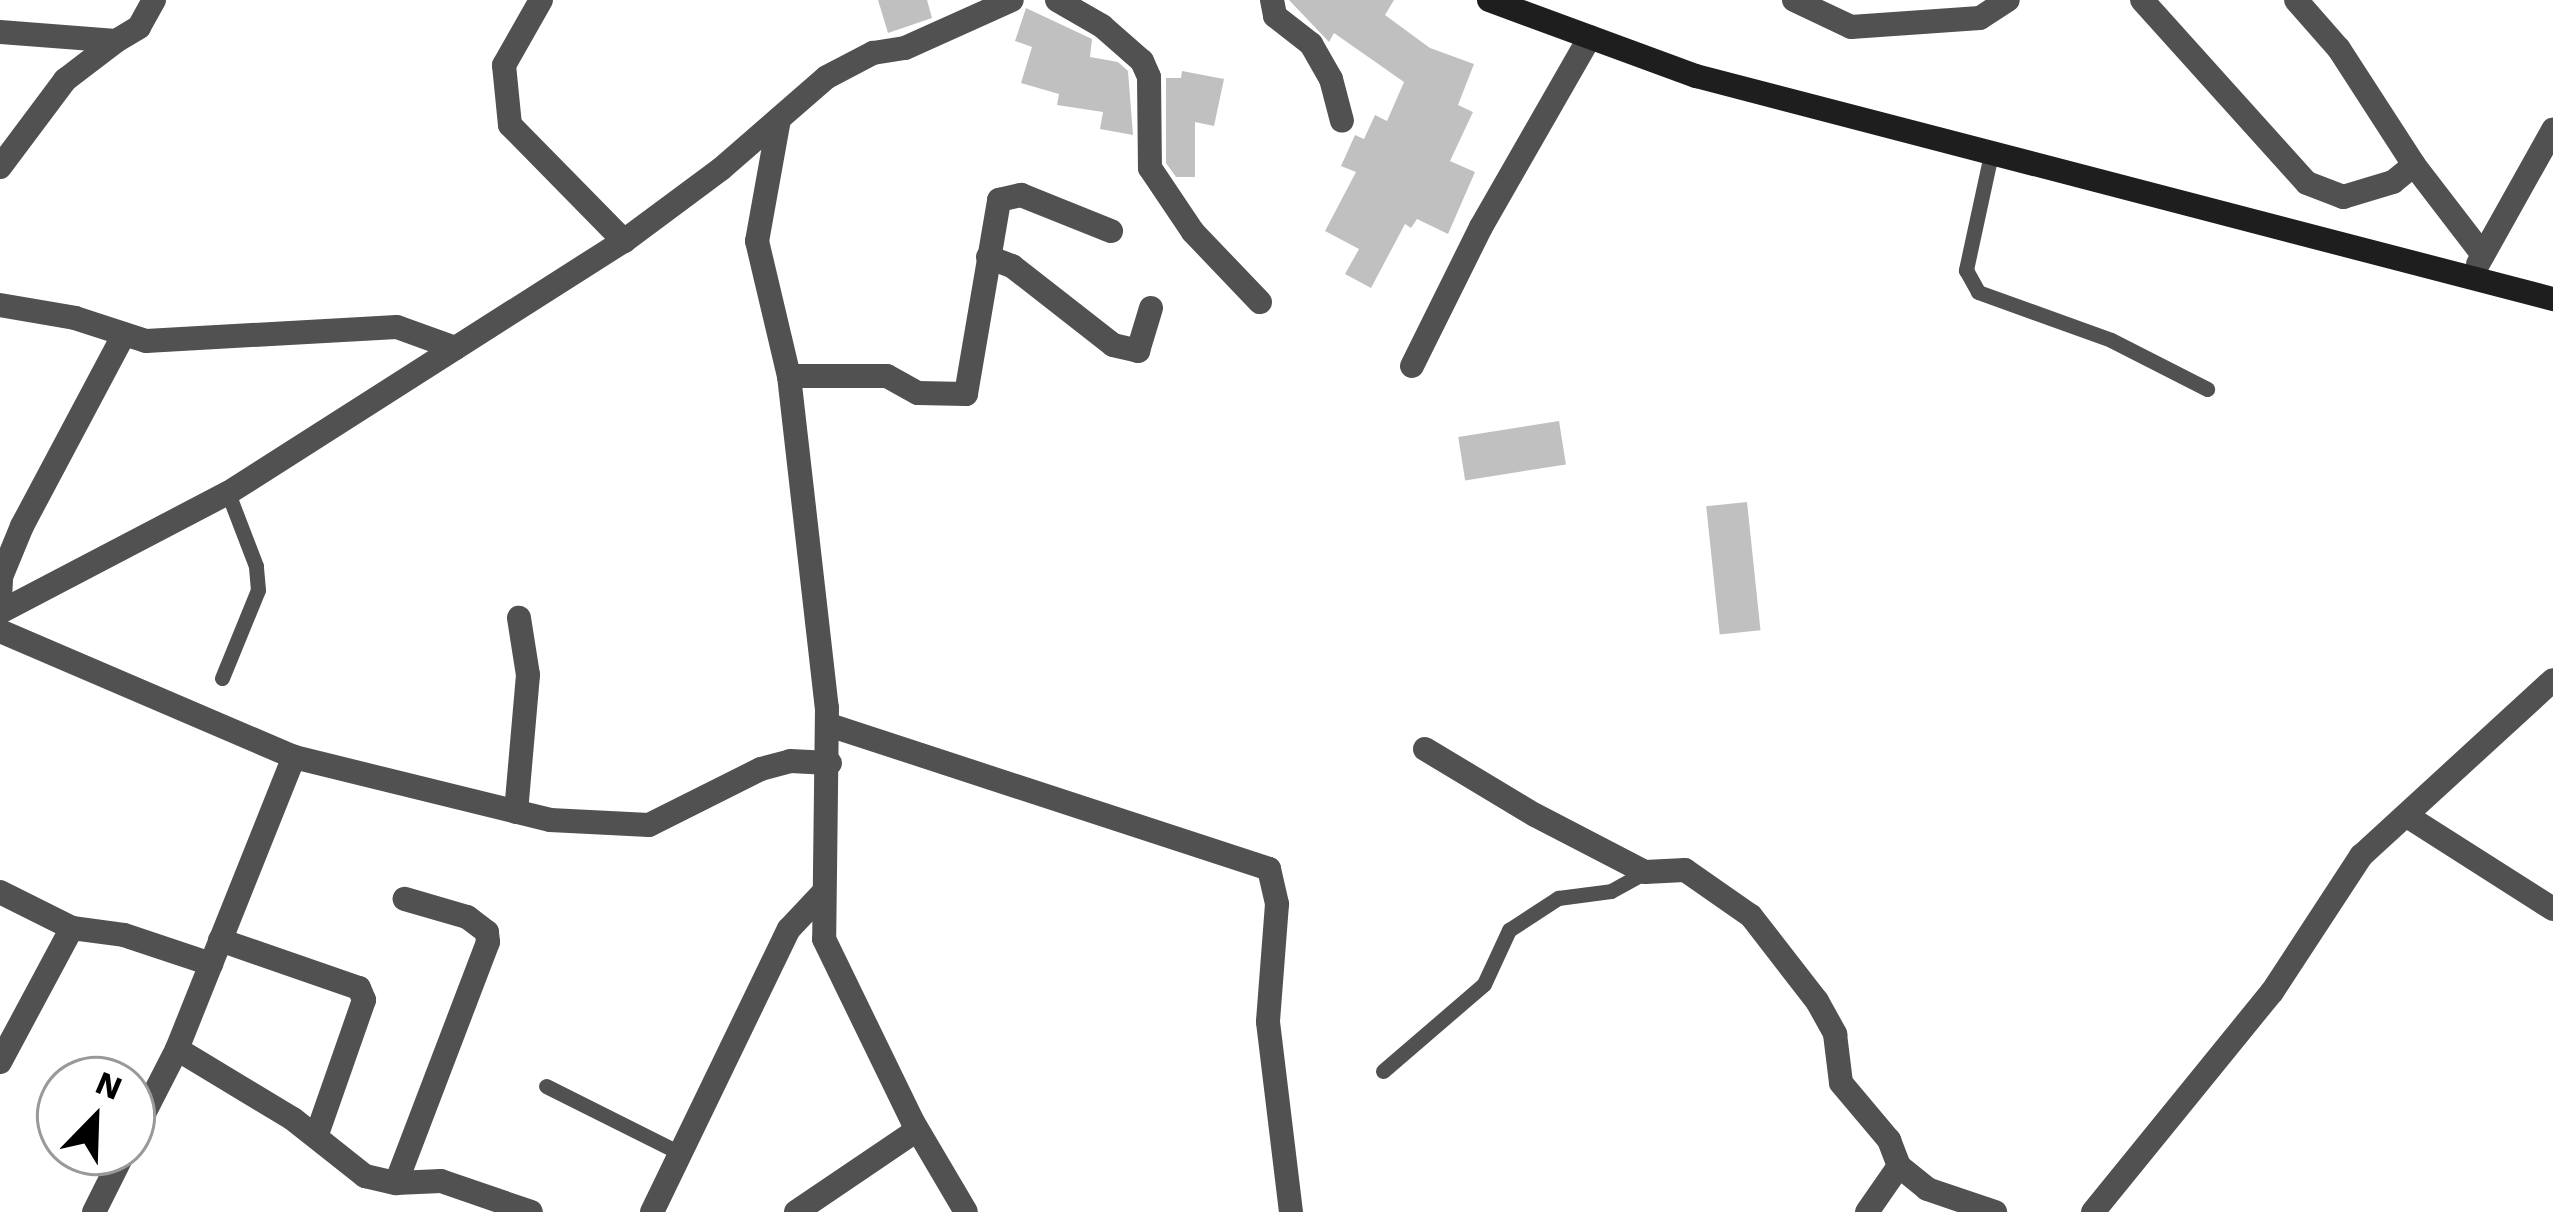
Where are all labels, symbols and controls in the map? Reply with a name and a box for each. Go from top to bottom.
north arrow [36,1056,156,1176]
text: N [90,1062,128,1108]

